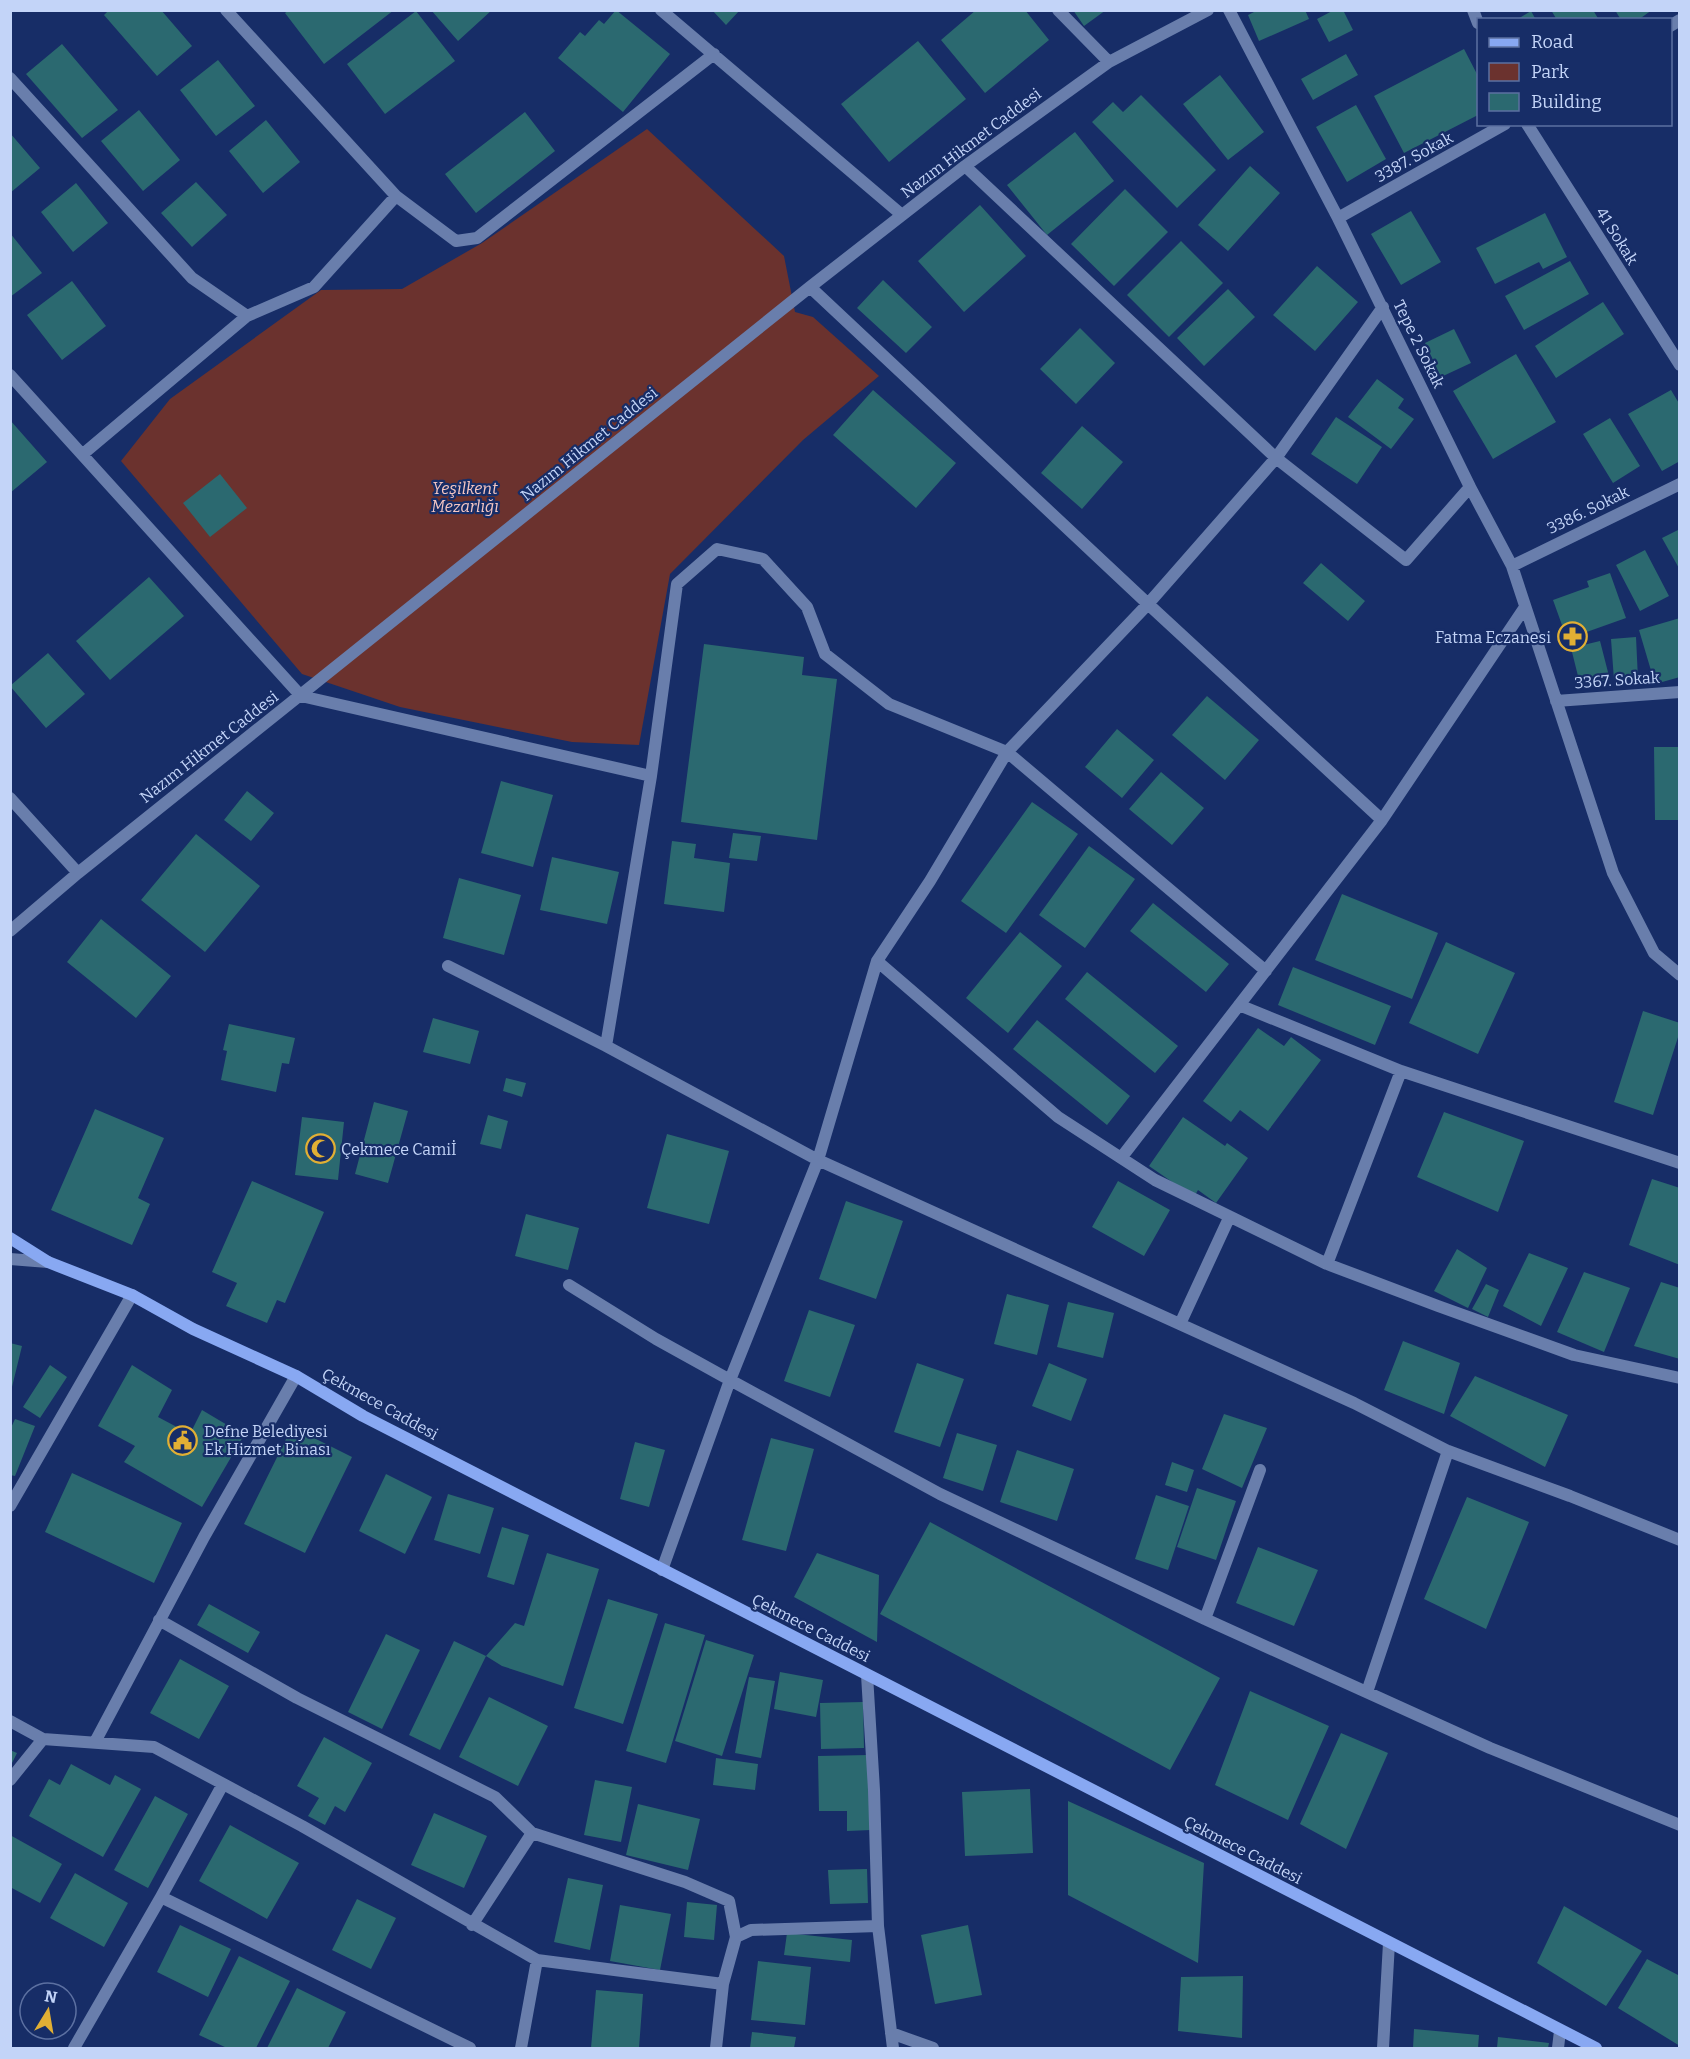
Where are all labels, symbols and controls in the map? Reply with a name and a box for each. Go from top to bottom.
legend [1477,18,1672,126]
text: Road [1531,31,1574,53]
text: Park [1531,61,1570,83]
street label: Nazım Hikmet Caddesi [897,84,1045,202]
text: Building [1531,91,1602,113]
street label: 3387. Sokak [1372,128,1456,186]
street label: 41 Sokak [1592,204,1642,268]
street label: Tepe 2 Sokak [1389,297,1449,391]
street label: Nazım Hikmet Caddesi [517,383,661,505]
park label: Yeşilkent Mezarlığı [431,479,499,516]
street label: 3386. Sokak [1544,482,1632,538]
pharmacy icon: Fatma Eczanesi [1556,621,1588,653]
place label: Fatma Eczanesi [1435,628,1551,647]
street label: 3367. Sokak [1574,668,1660,692]
street label: Nazım Hikmet Caddesi [136,687,282,807]
mosque icon: Çekmece Camiİ [304,1133,336,1165]
place label: Çekmece Camiİ [341,1140,457,1159]
street label: Çekmece Caddesi [318,1364,442,1444]
place label: Defne Belediyesi Ek Hizmet Binası [204,1422,331,1459]
public building icon: Defne Belediyesi Ek Hizmet Binası [167,1424,199,1456]
street label: Çekmece Caddesi [749,1590,874,1666]
street label: Çekmece Caddesi [1181,1812,1306,1888]
north arrow [18,1981,78,2041]
text: N [43,1986,59,2007]

